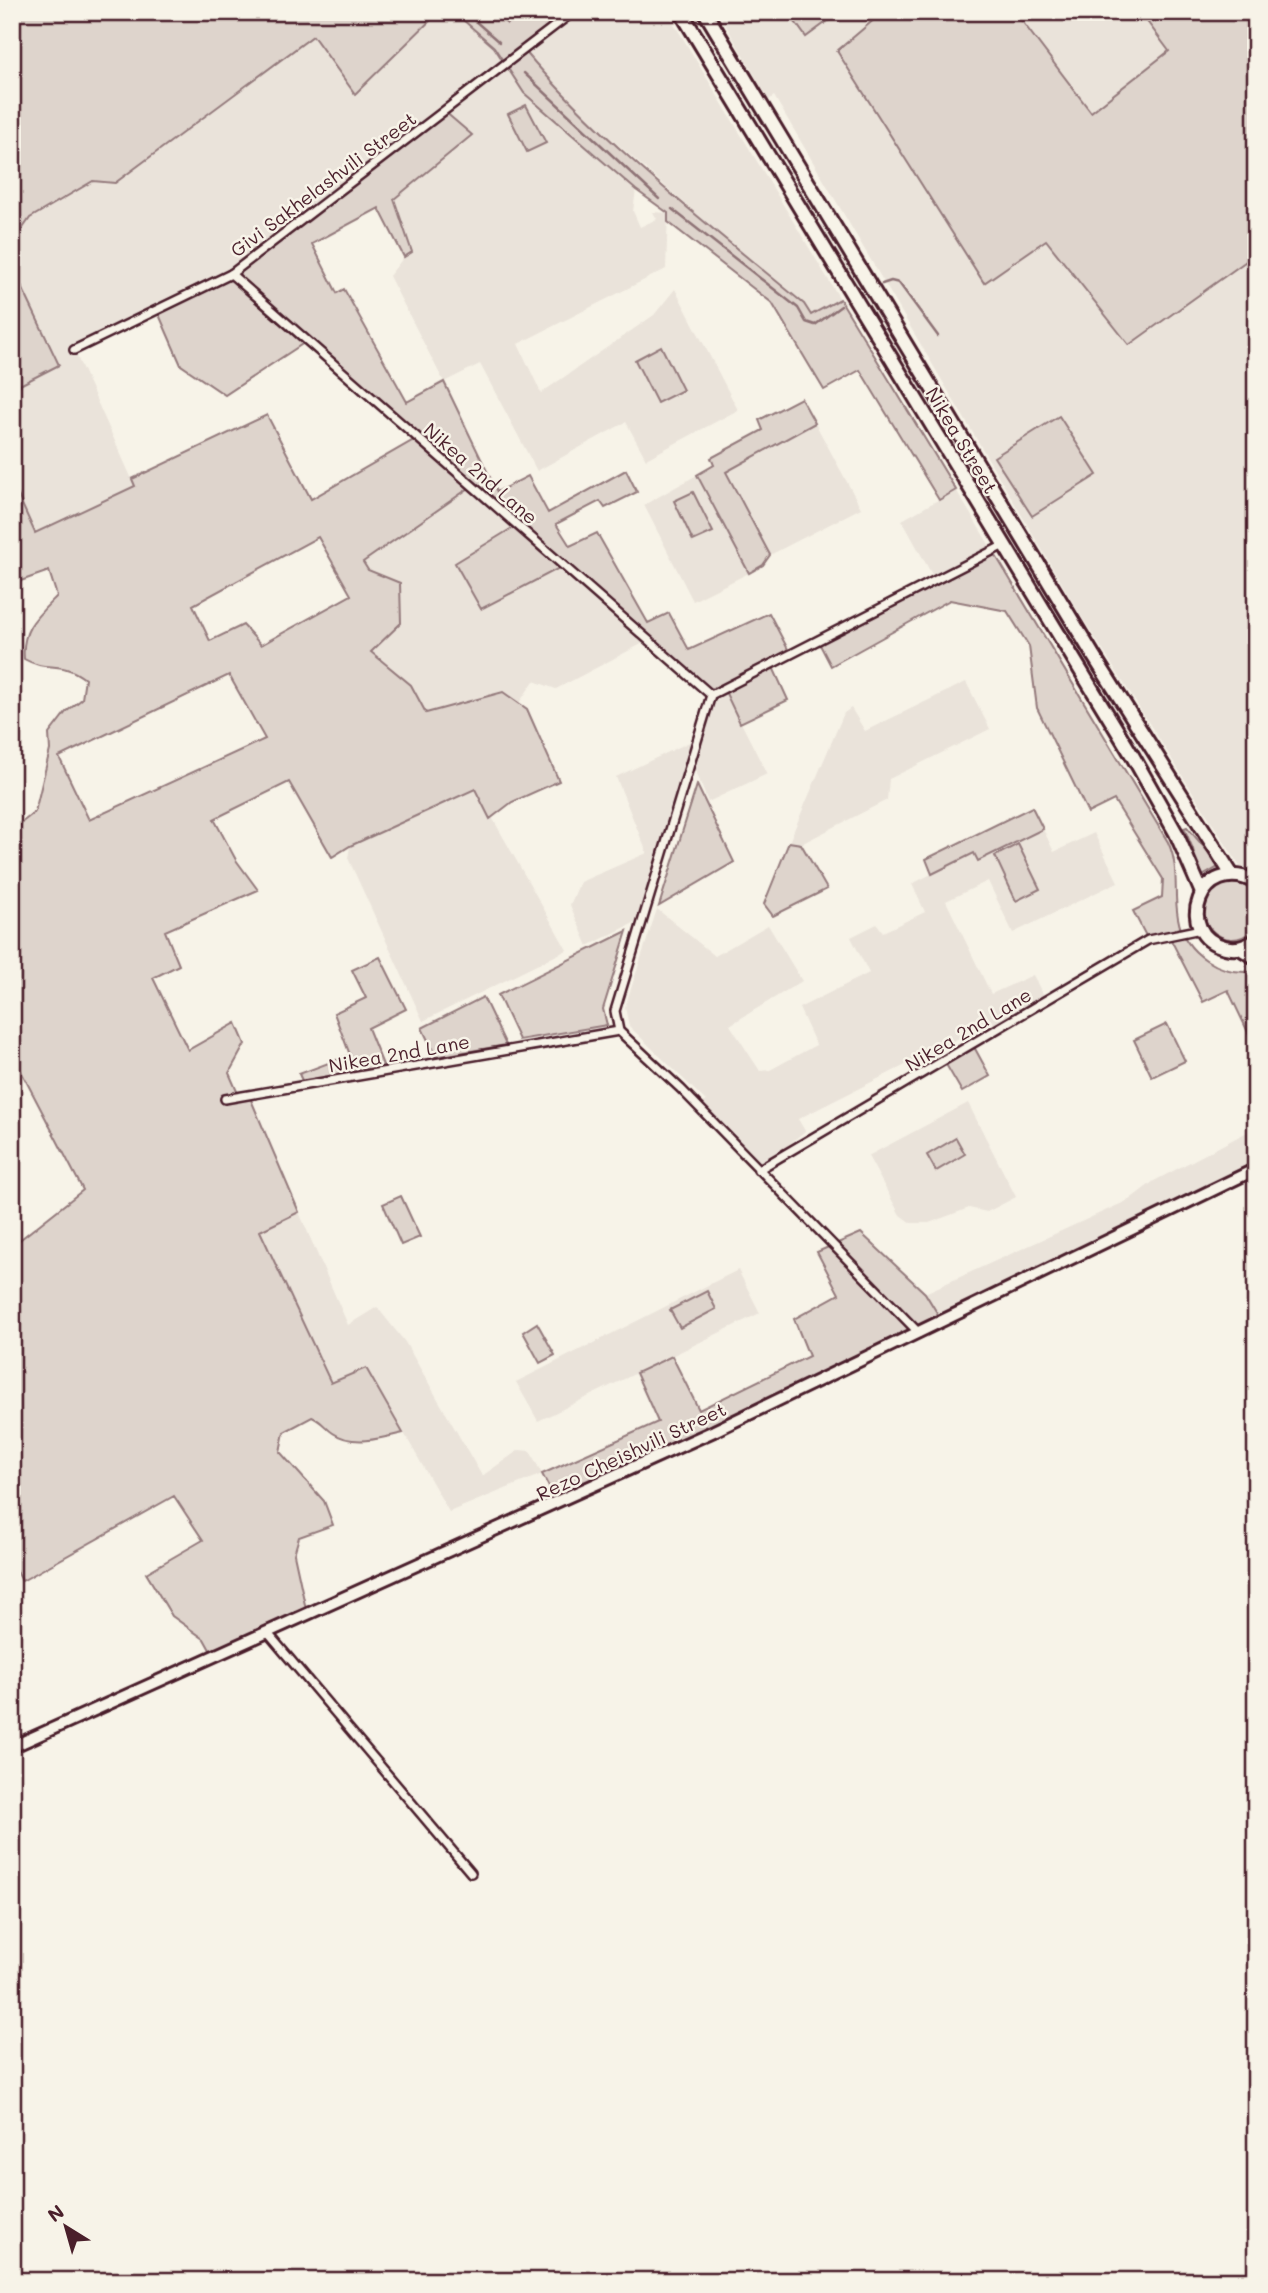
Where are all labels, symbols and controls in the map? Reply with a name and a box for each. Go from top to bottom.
street label: Givi Sakhelashvili Street [225,106,421,262]
street label: Nikea Street [920,382,1004,498]
street label: Nikea 2nd Lane [419,417,543,529]
street label: Nikea 2nd Lane [900,981,1036,1077]
street label: Nikea 2nd Lane [326,1028,472,1078]
street label: Rezo Cheishvili Street [532,1396,730,1506]
north arrow [32,2192,102,2262]
text: N [42,2199,69,2227]

